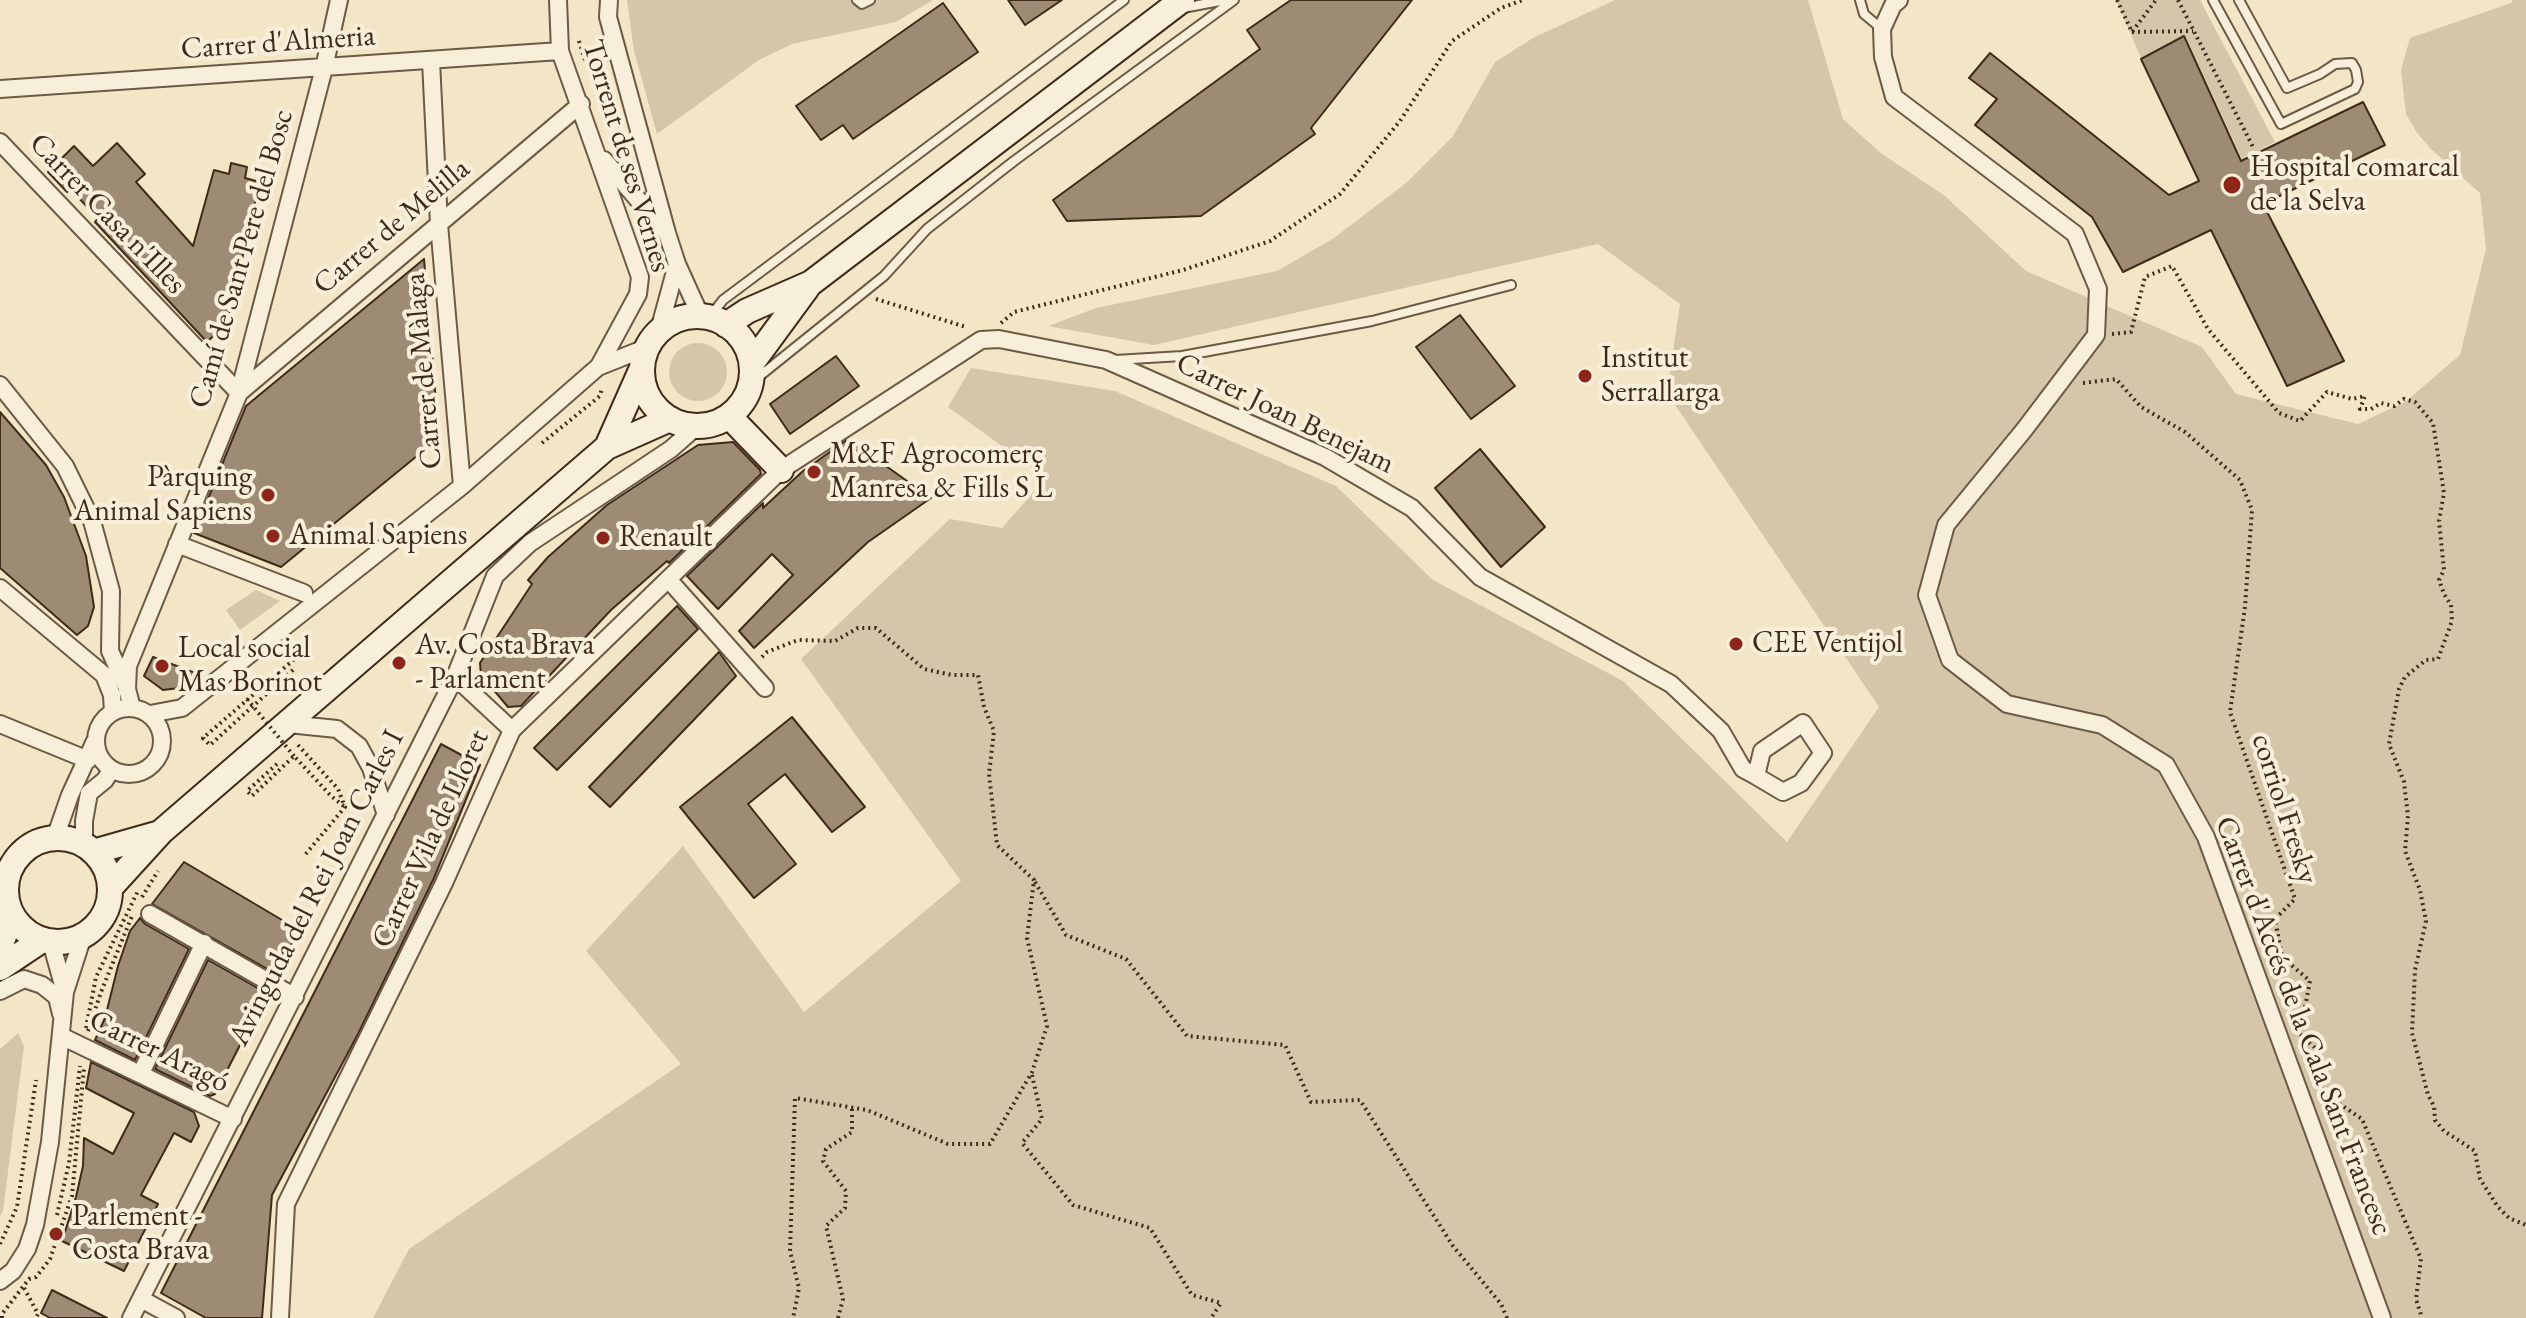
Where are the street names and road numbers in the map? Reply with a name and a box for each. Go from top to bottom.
street label: Carrer d'Almeria [180,18,376,68]
street label: Torrent de ses Vernes [574,36,678,276]
street label: Camí de Sant Pere del Bosc [182,106,302,412]
street label: Carrer Casa n'Illes [21,126,193,302]
street label: Carrer de Melilla [307,151,477,303]
street label: Carrer de Màlaga [398,272,450,470]
street label: Carrer Joan Benejam [1170,346,1400,482]
street label: Avinguda del Rei Joan Carles I [222,724,412,1052]
street label: Carrer Vila de Lloret [365,724,497,954]
street label: corriol Fresky [2243,730,2325,888]
street label: Carrer d'Accés de la Cala Sant Francesc [2206,812,2400,1240]
street label: Carrer Aragó [83,1003,235,1101]

